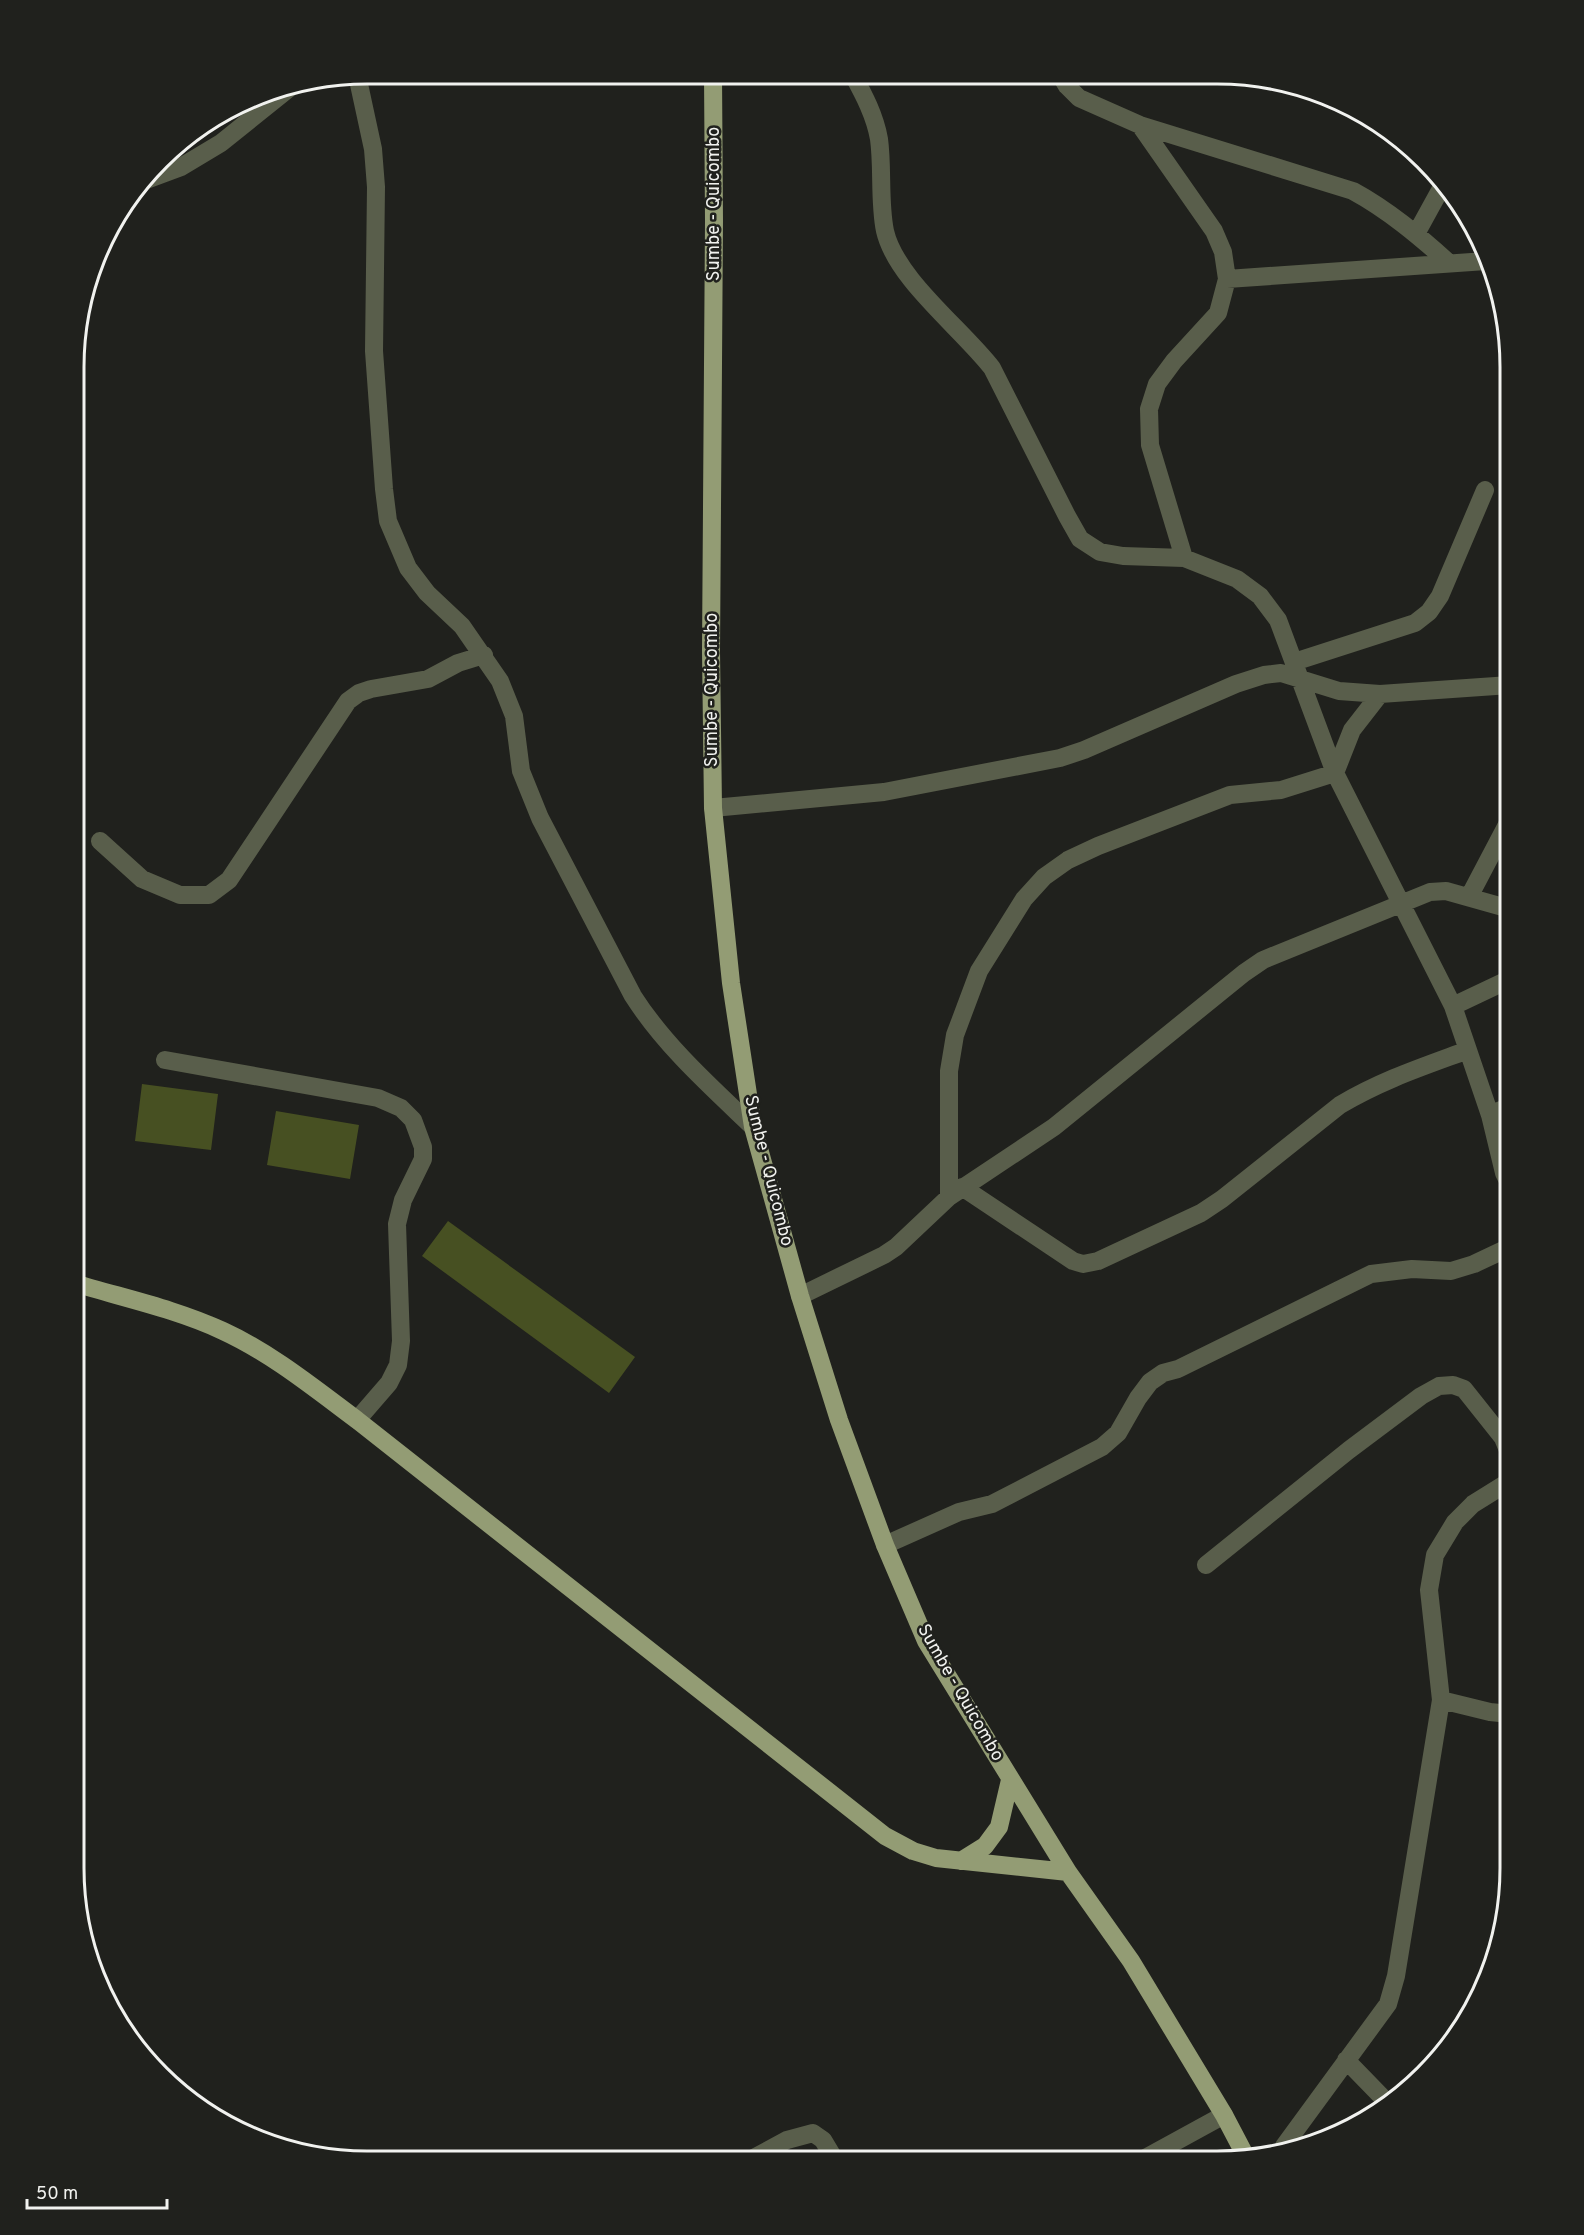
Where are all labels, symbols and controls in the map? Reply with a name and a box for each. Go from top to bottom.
street label: Sumbe - Quicombo [703,127,726,281]
street label: Sumbe - Quicombo [701,613,724,767]
street label: Sumbe - Quicombo [738,1093,798,1249]
street label: Sumbe - Quicombo [911,1620,1009,1766]
scale bar [27,2172,166,2210]
text: 50 m [36,2183,78,2206]

